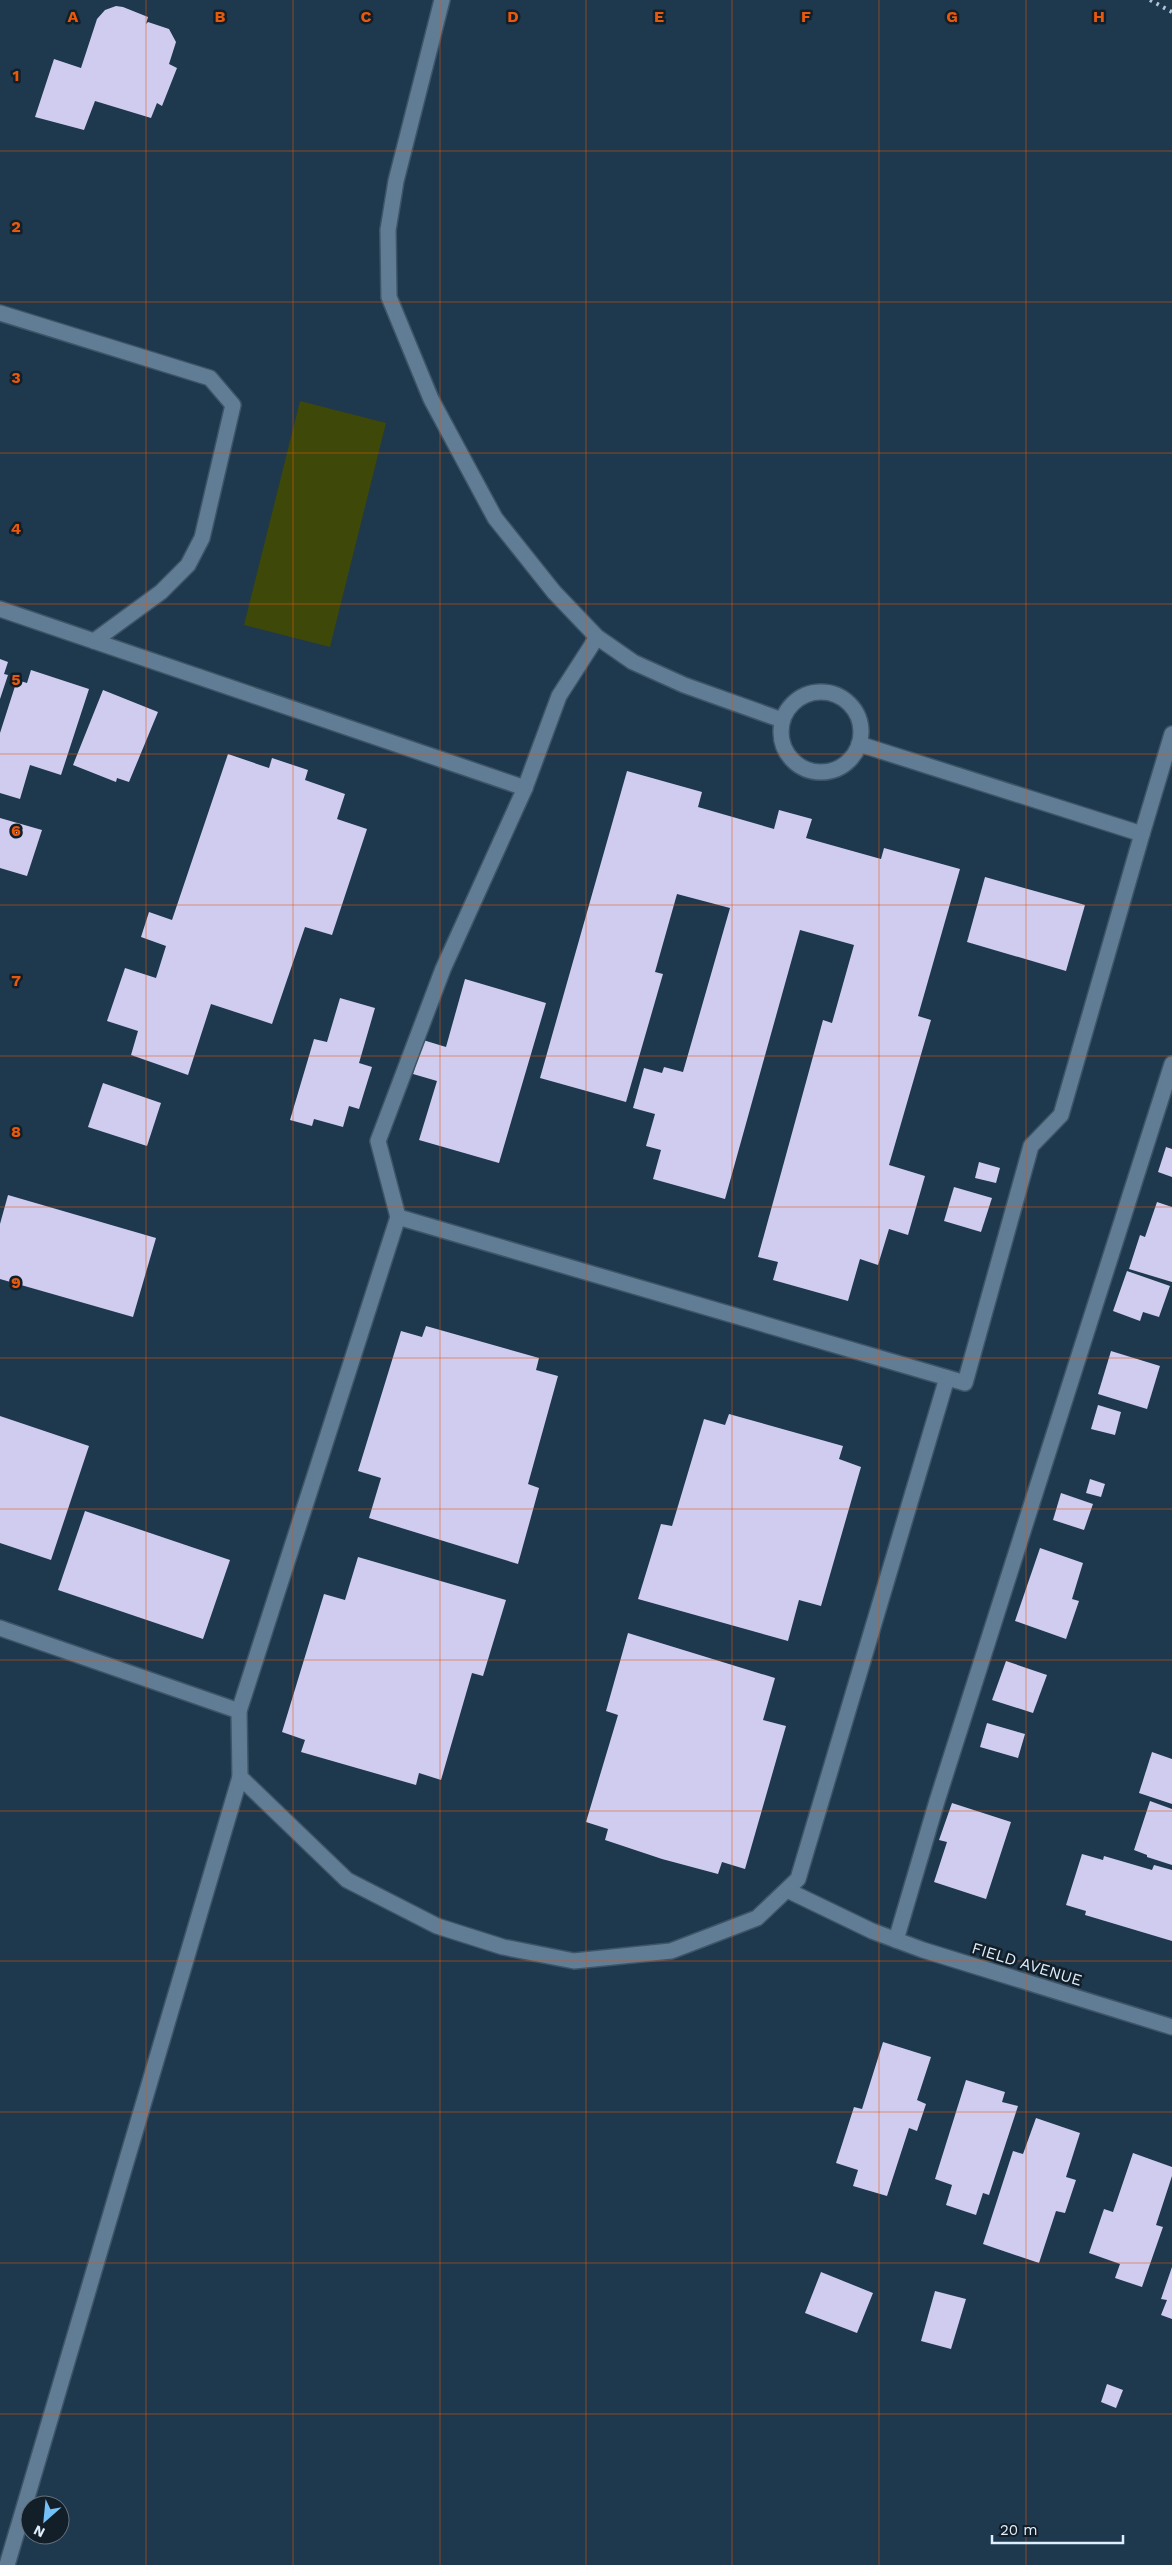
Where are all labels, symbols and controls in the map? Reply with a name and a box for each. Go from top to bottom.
text: A [68,7,79,26]
text: B [215,7,226,26]
text: C [361,7,372,26]
text: D [507,7,519,26]
text: E [654,7,664,26]
text: F [801,7,811,26]
text: G [946,7,958,26]
text: H [1093,7,1105,26]
text: 1 [13,66,19,85]
text: 2 [11,217,21,236]
text: 3 [11,368,21,387]
text: 4 [11,519,21,538]
text: 5 [11,670,21,689]
text: 6 [11,821,21,840]
text: 7 [11,971,21,990]
text: 8 [11,1122,21,1141]
text: 9 [11,1273,21,1292]
street label: FIELD AVENUE [970,1938,1084,1990]
north arrow [20,2495,70,2545]
scale bar [992,2512,1123,2544]
text: 20 m [1000,2521,1038,2539]
text: N [31,2522,47,2541]

